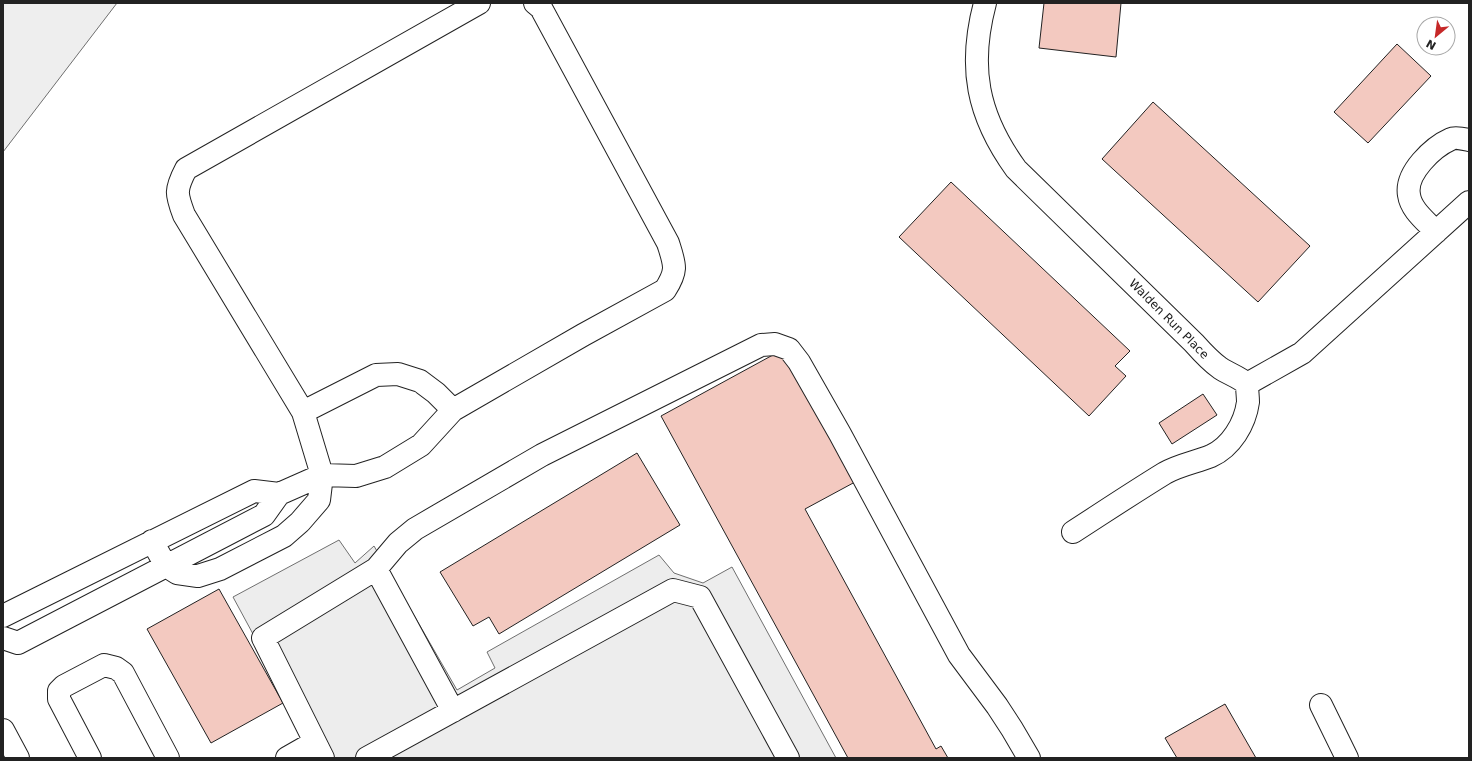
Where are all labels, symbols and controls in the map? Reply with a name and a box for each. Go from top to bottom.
north arrow [1416,16,1456,56]
text: N [1424,36,1439,52]
street label: Walden Run Place [1126,276,1212,362]

